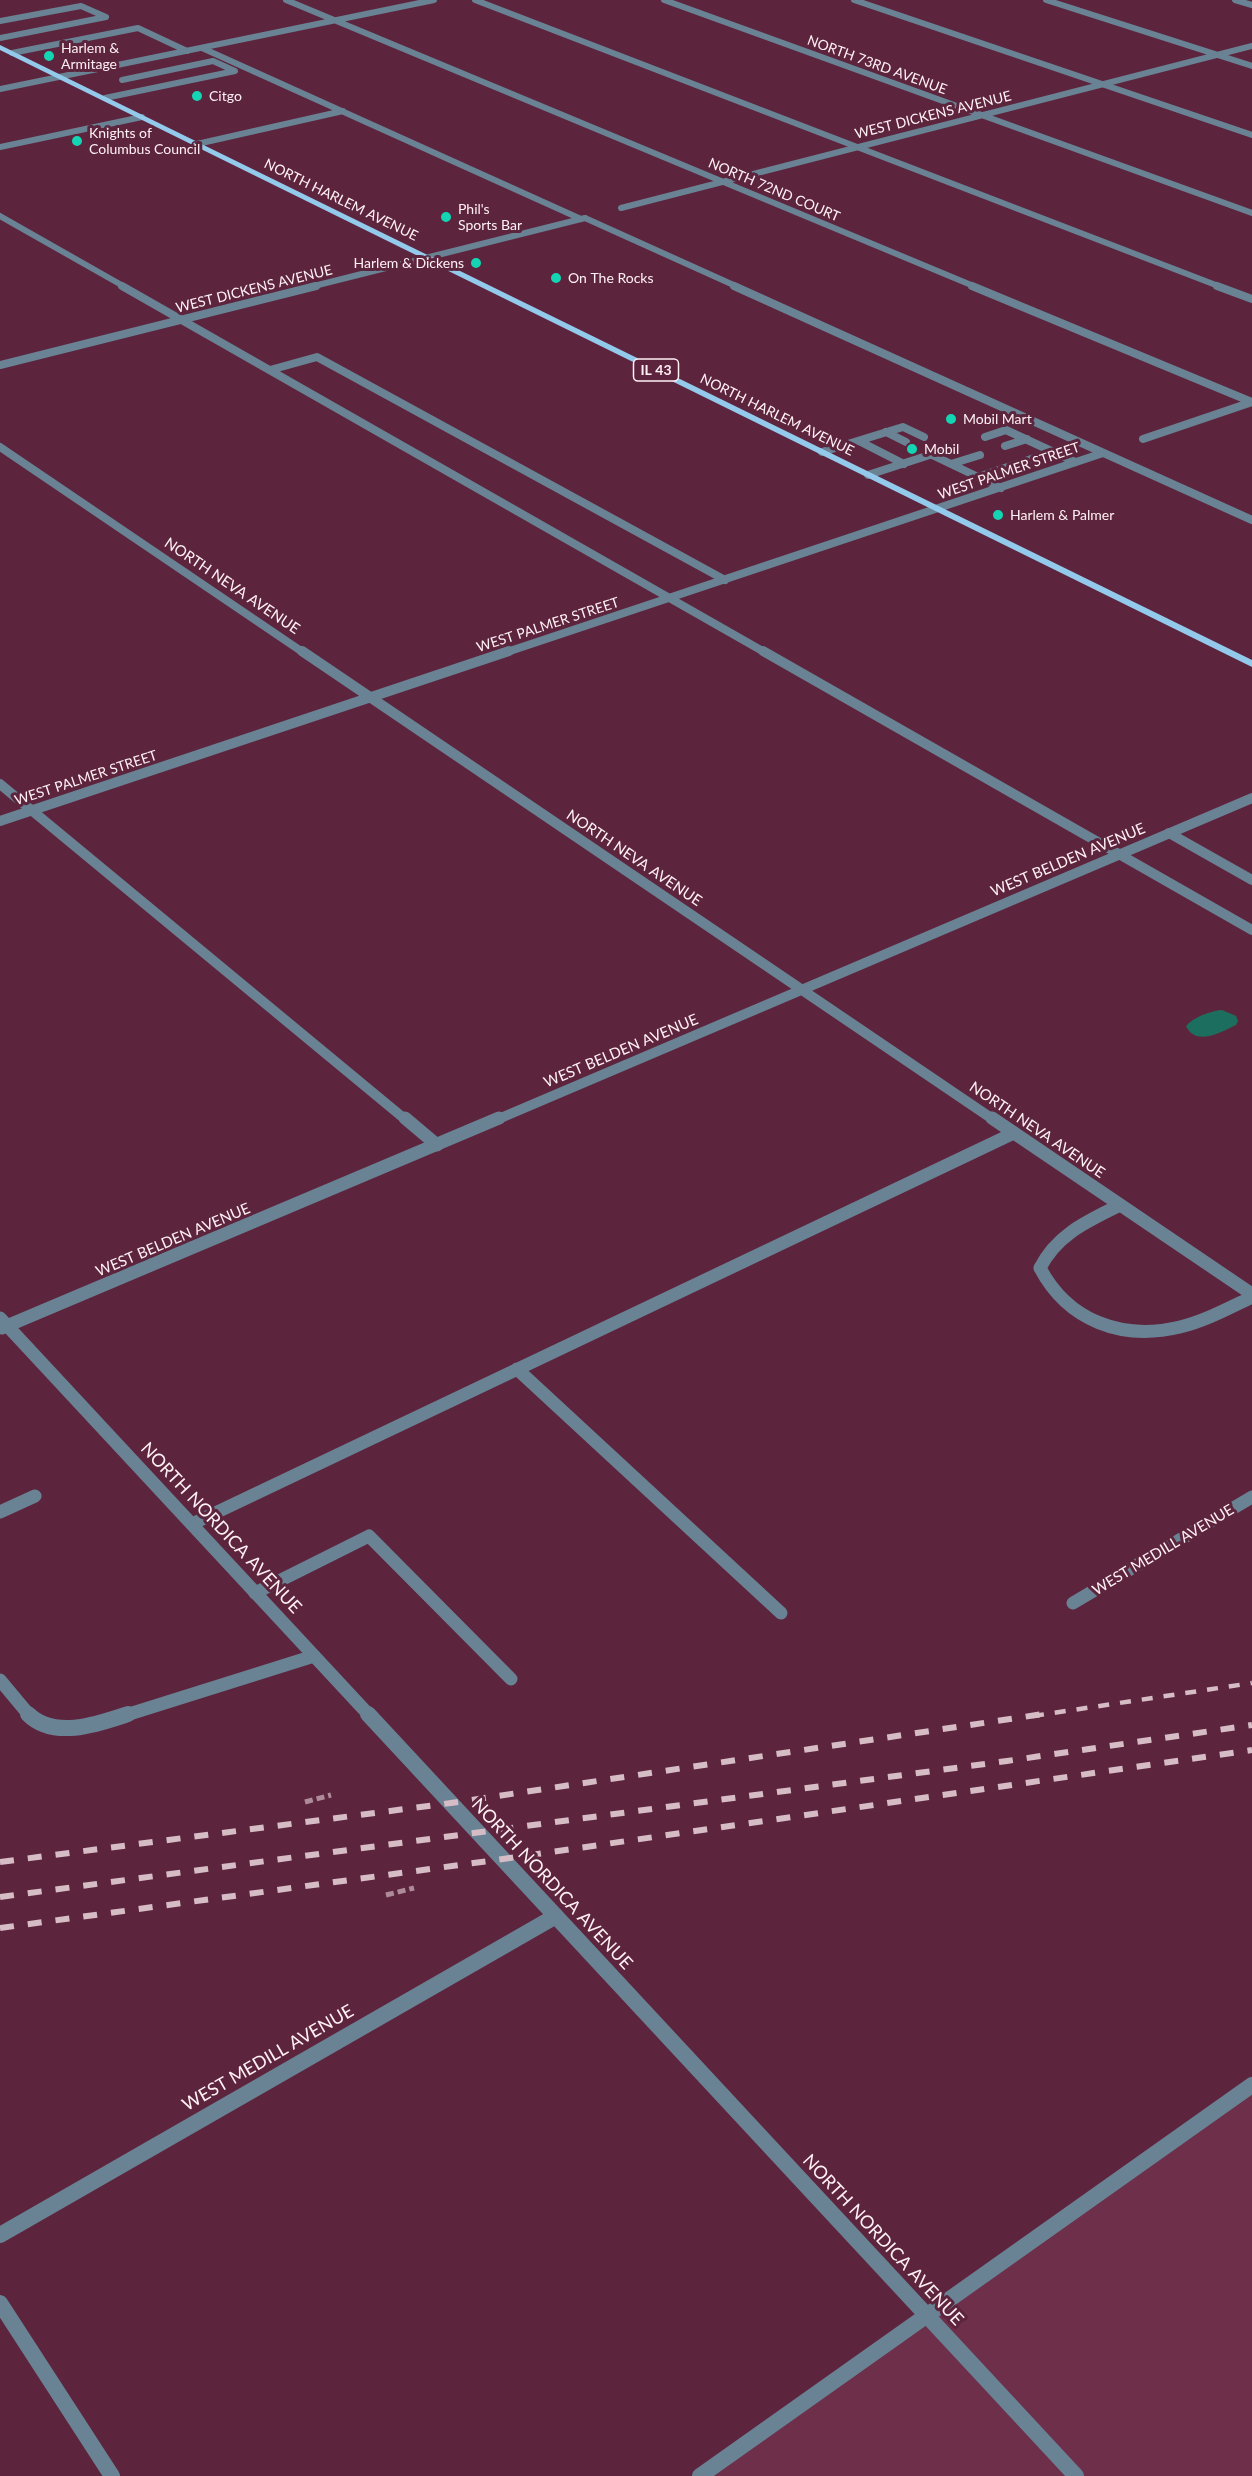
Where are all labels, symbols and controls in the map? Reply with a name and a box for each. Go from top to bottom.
street label: NORTH 73RD AVENUE [805,32,949,98]
place label: Harlem & Armitage [61,40,119,72]
marker: Harlem & Armitage [42,49,56,63]
street label: WEST DICKENS AVENUE [853,87,1013,143]
place label: Citgo [209,88,242,104]
marker: Citgo [190,89,204,103]
place label: Knights of Columbus Council [89,125,200,158]
marker: Knights of Columbus Council [70,134,84,148]
street label: NORTH HARLEM AVENUE [261,155,421,245]
street label: NORTH 72ND COURT [706,155,842,225]
place label: Phil's Sports Bar [458,201,522,234]
marker: Phil's Sports Bar [439,210,453,224]
place label: Harlem & Dickens [354,255,464,271]
marker: Harlem & Dickens [469,256,483,270]
street label: WEST DICKENS AVENUE [174,261,334,317]
place label: On The Rocks [568,270,654,286]
marker: On The Rocks [549,271,563,285]
road number: IL 43 [634,359,678,381]
street label: NORTH HARLEM AVENUE [697,370,857,460]
place label: Mobil Mart [963,411,1032,427]
marker: Mobil Mart [944,412,958,426]
street label: WEST PALMER STREET [936,439,1082,503]
place label: Mobil [924,441,959,457]
marker: Mobil [905,442,919,456]
place label: Harlem & Palmer [1010,507,1114,523]
marker: Harlem & Palmer [991,508,1005,522]
street label: NORTH NEVA AVENUE [161,534,303,638]
street label: WEST PALMER STREET [475,594,621,656]
street label: WEST PALMER STREET [13,747,159,809]
street label: NORTH NEVA AVENUE [563,806,705,910]
street label: WEST BELDEN AVENUE [988,819,1148,901]
street label: WEST BELDEN AVENUE [541,1010,701,1092]
street label: NORTH NEVA AVENUE [966,1078,1108,1182]
street label: WEST BELDEN AVENUE [93,1199,253,1281]
street label: NORTH NORDICA AVENUE [136,1438,306,1618]
street label: WEST MEDILL AVENUE [1089,1501,1237,1599]
street label: NORTH NORDICA AVENUE [467,1794,637,1974]
street label: WEST MEDILL AVENUE [179,2000,357,2116]
street label: NORTH NORDICA AVENUE [798,2150,968,2330]

